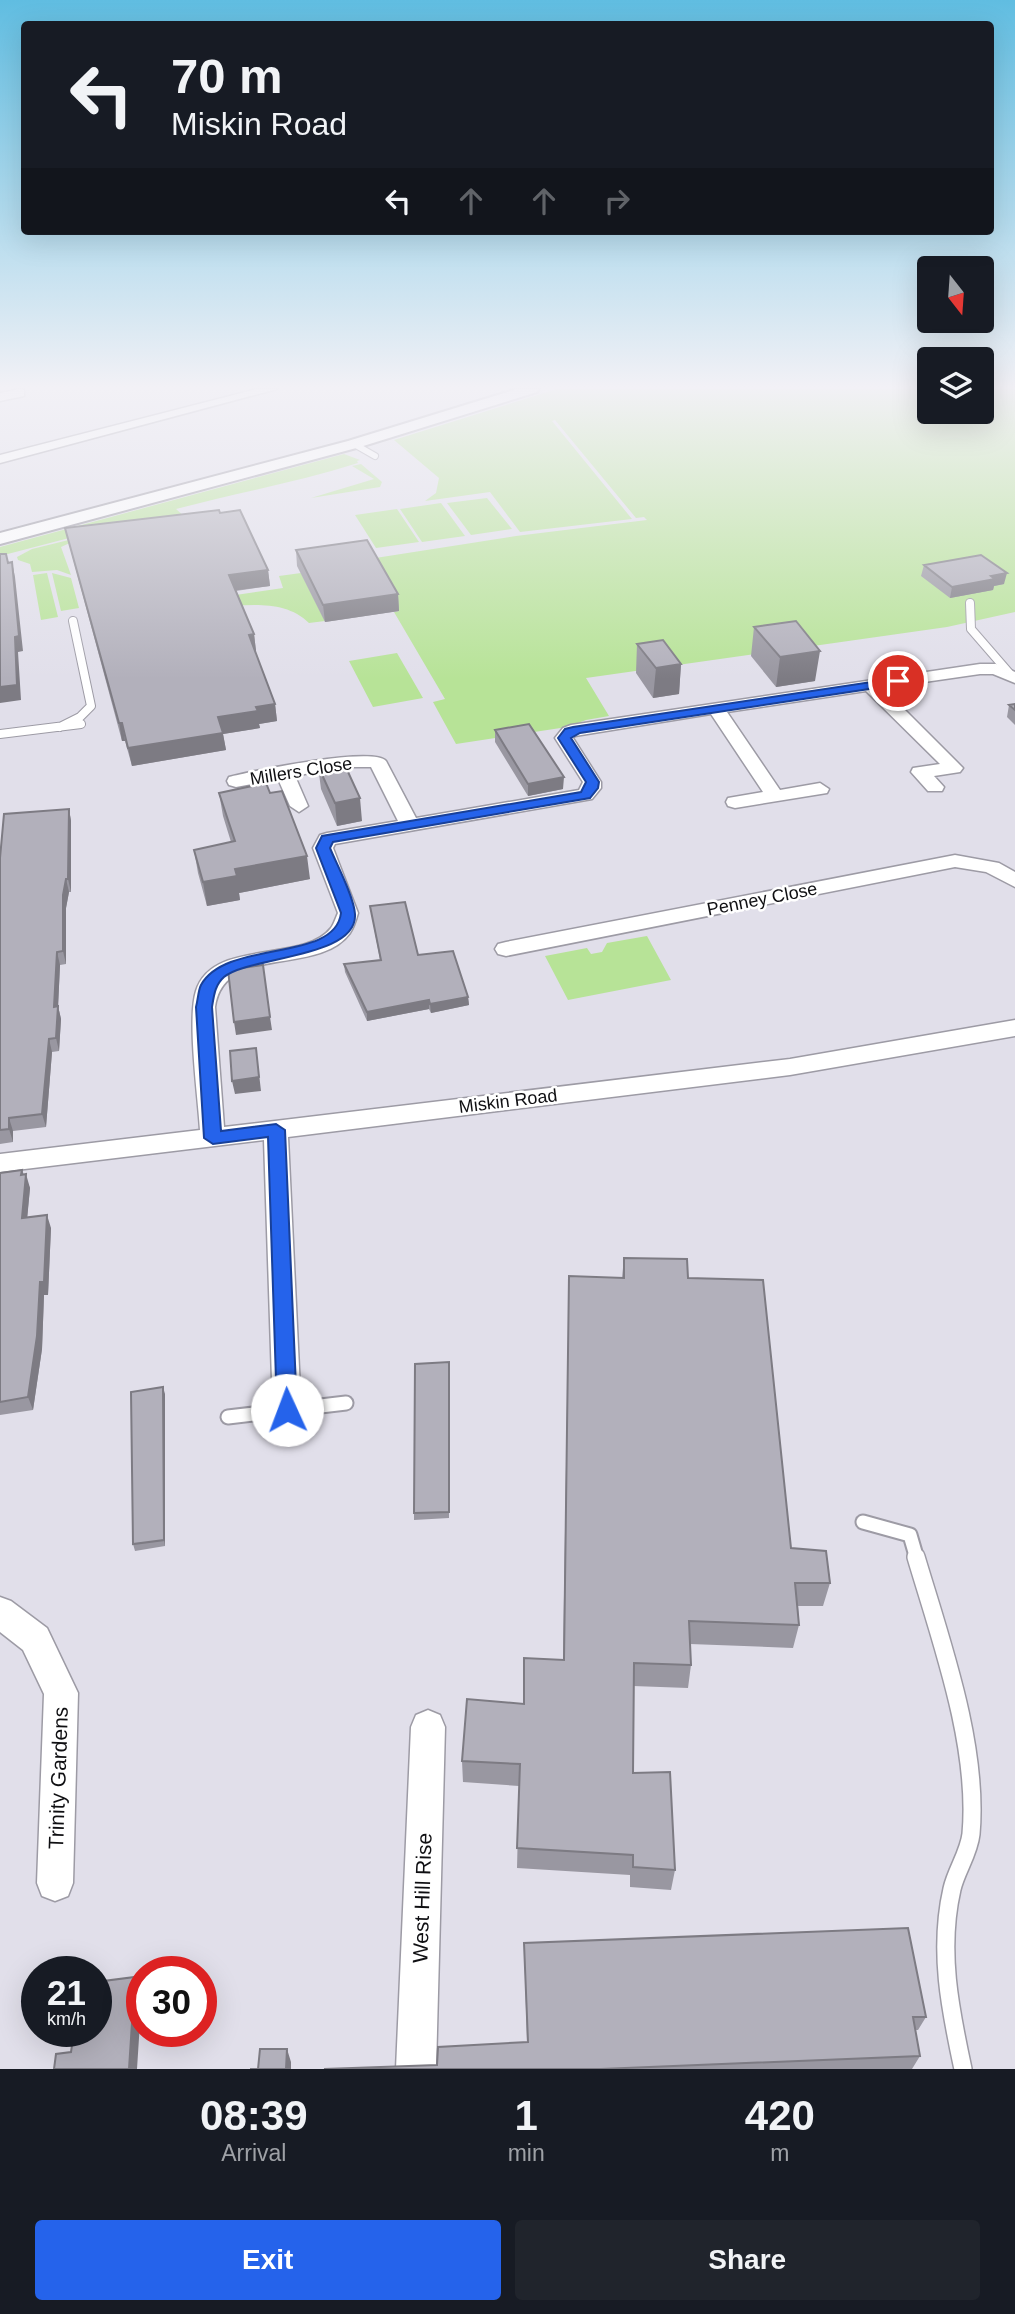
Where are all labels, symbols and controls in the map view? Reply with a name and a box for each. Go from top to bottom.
icon: left [56,49,147,140]
text: 70 m [171,49,283,103]
text: Miskin Road [171,106,347,142]
icon: left [379,182,417,220]
icon: ahead [452,182,490,220]
icon: ahead [525,182,563,220]
icon: right [598,182,636,220]
north arrow [917,256,994,332]
map controls [917,256,994,424]
button: layers [917,347,994,424]
pin [868,651,928,711]
icon: arrive [879,662,917,700]
street label: Millers Close [249,753,353,789]
street label: Penney Close [705,878,819,920]
street label: Miskin Road [458,1085,558,1117]
position arrow [250,1373,324,1447]
street label: Trinity Gardens [44,1706,72,1850]
street label: West Hill Rise [408,1832,436,1964]
speed limit sign: 30 [126,1956,217,2047]
text: 21 [47,1973,86,2012]
text: km/h [47,2009,86,2029]
text: 08:39 [200,2092,308,2139]
text: 1 [514,2092,538,2139]
text: 420 [745,2092,815,2139]
text: Arrival [221,2140,286,2166]
text: min [508,2140,545,2166]
text: m [770,2140,789,2166]
button: Exit [35,2220,501,2300]
button: Share [515,2220,980,2300]

